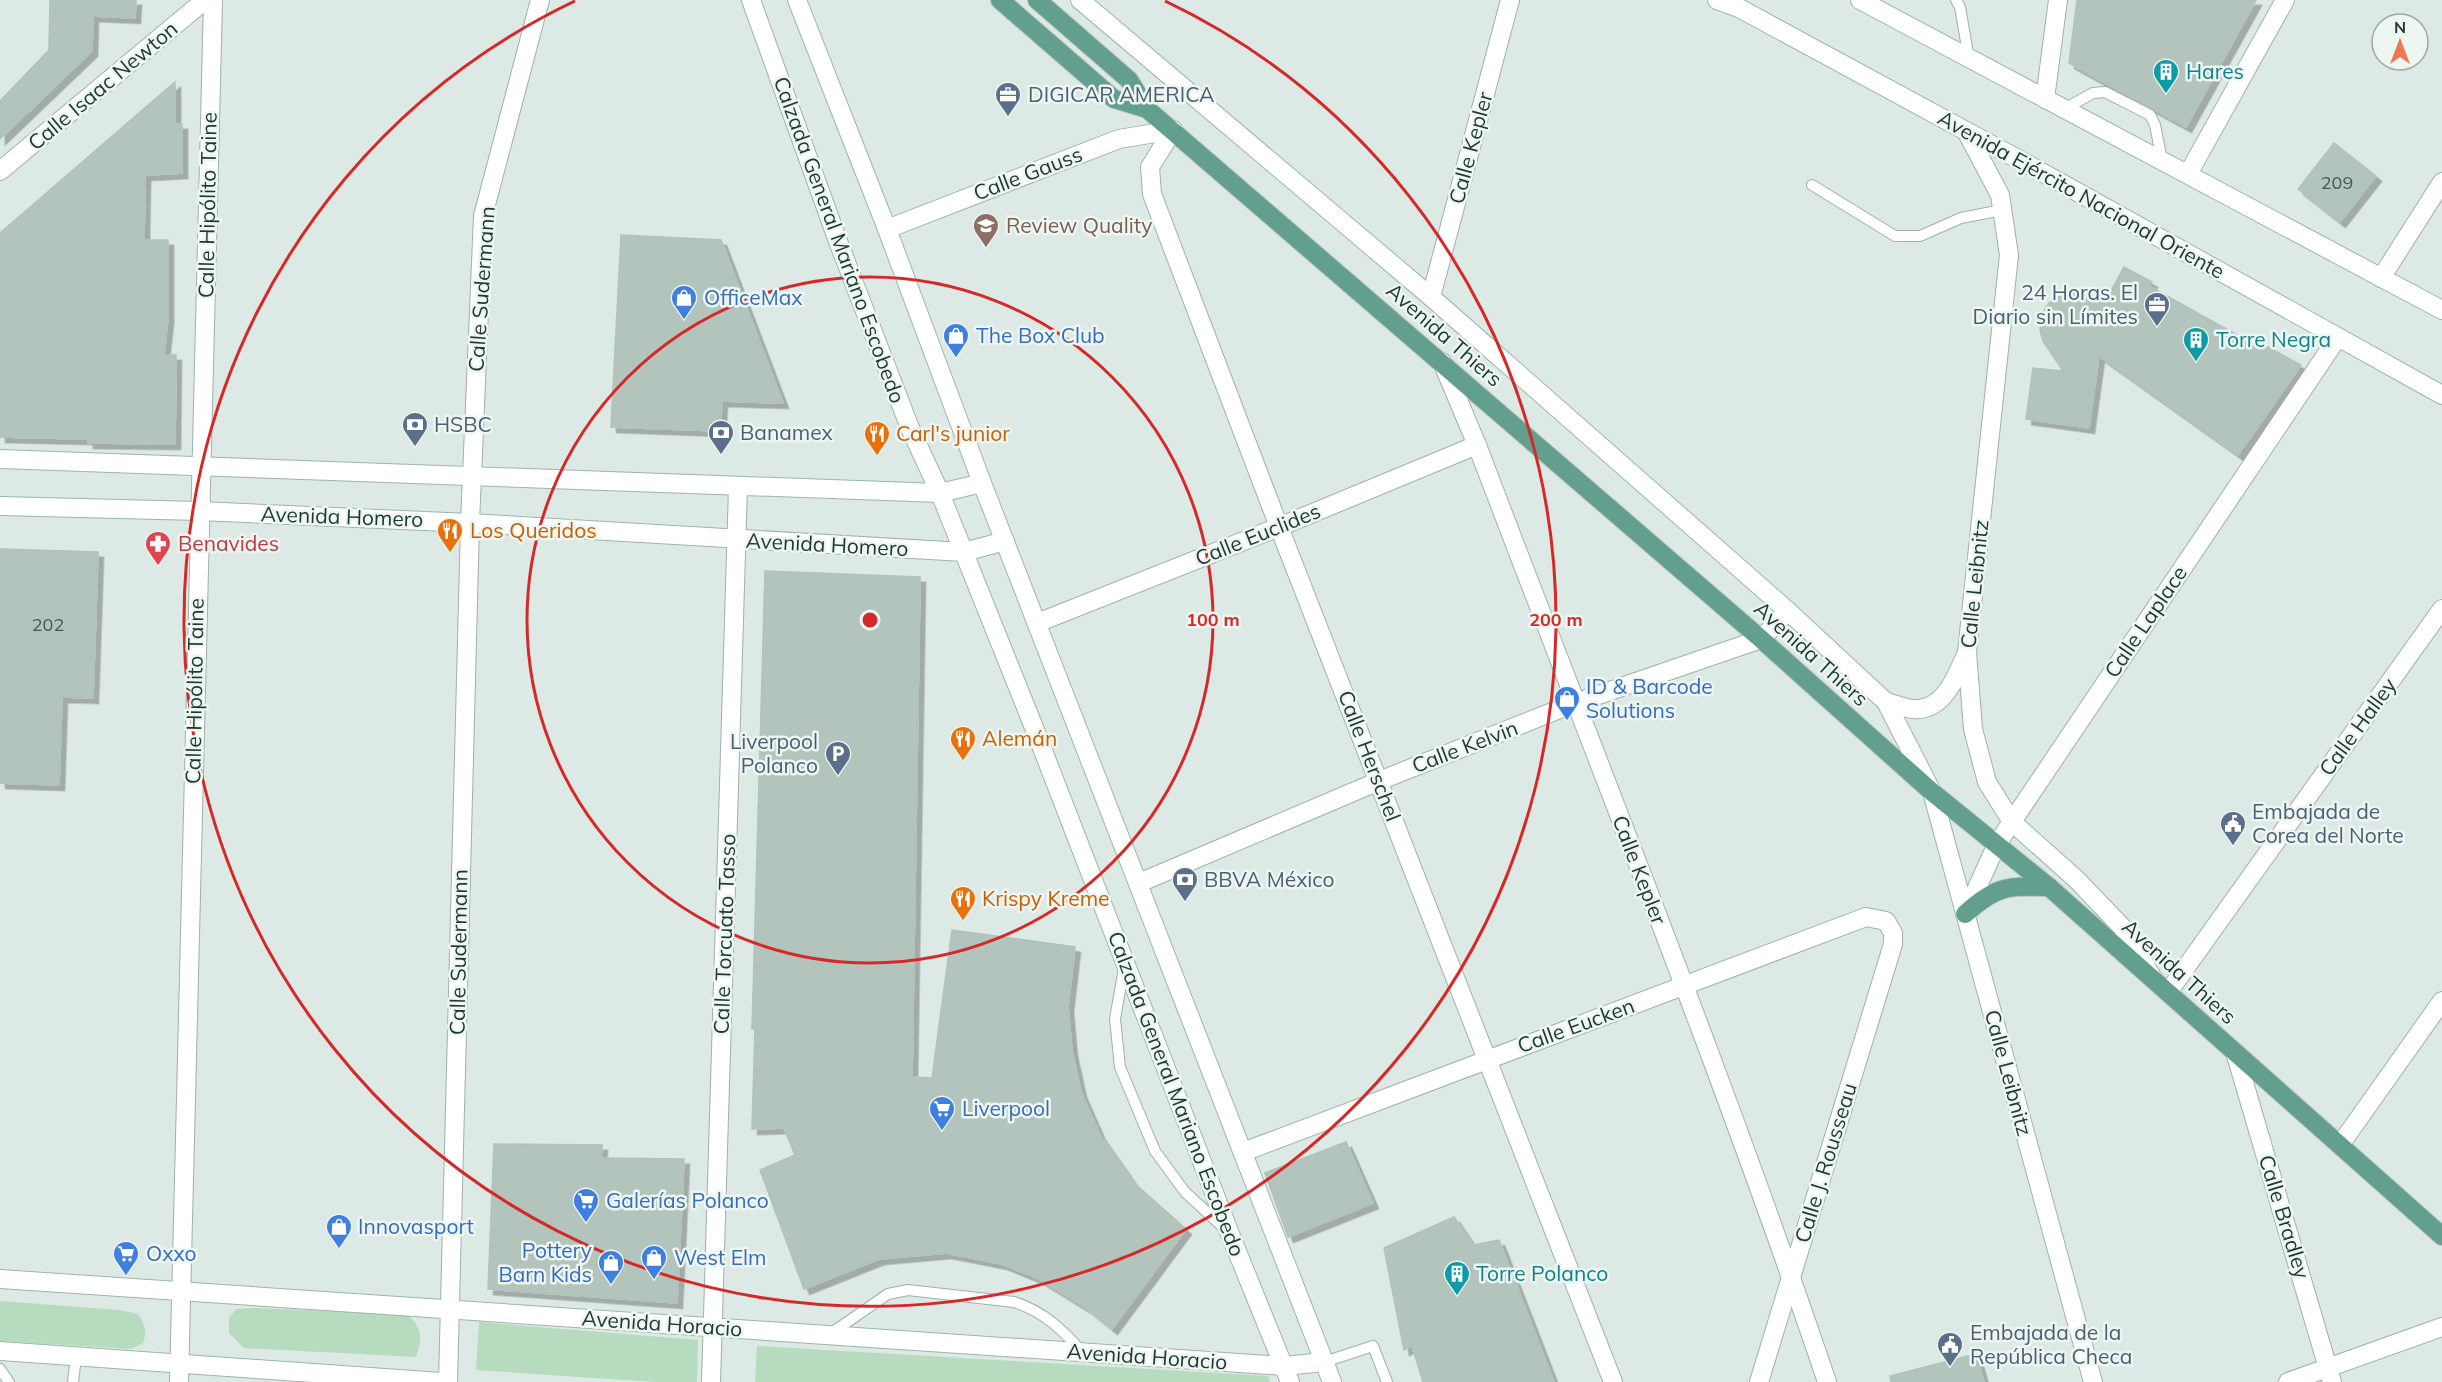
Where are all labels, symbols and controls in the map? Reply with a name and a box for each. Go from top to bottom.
north arrow [2370,12,2430,72]
street label: Calle Isaac Newton [22,15,182,155]
text: N [2394,17,2406,37]
building icon: Hares [2151,57,2181,95]
place label: Hares [2186,58,2244,84]
street label: Calzada General Mariano Escobedo [769,73,911,407]
office icon: DIGICAR AMERICA [993,80,1023,118]
place label: DIGICAR AMERICA [1028,81,1215,107]
street label: Calle Kepler [1443,89,1498,206]
street label: Avenida Ejército Nacional Oriente [1934,104,2229,284]
street label: Calle Hipólito Taine [192,112,222,298]
street label: Calle Gauss [970,140,1086,206]
house number: 209 [2321,171,2353,194]
street label: Calle Sudermann [462,205,500,373]
school or university icon: Review Quality [971,211,1001,249]
place label: Review Quality [1006,212,1152,238]
street label: Avenida Thiers [1382,277,1508,392]
place label: 24 Horas. El Diario sin Límites [1972,279,2138,329]
shop icon: OfficeMax [669,283,699,321]
place label: OfficeMax [704,284,803,310]
office icon: 24 Horas. El Diario sin Límites [2142,290,2172,328]
shop icon: The Box Club [941,321,971,359]
place label: The Box Club [976,322,1105,348]
building icon: Torre Negra [2181,325,2211,363]
place label: Torre Negra [2216,326,2331,352]
bank icon: HSBC [400,410,430,448]
place label: HSBC [434,411,492,437]
bank icon: Banamex [706,418,736,456]
place label: Banamex [740,419,833,445]
restaurant icon: Carl's junior [862,419,892,457]
place label: Carl's junior [896,420,1010,446]
street label: Calle Euclides [1191,497,1324,571]
street label: Avenida Homero [260,500,424,532]
restaurant icon: Los Queridos [435,516,465,554]
place label: Los Queridos [470,517,597,543]
street label: Calle Leibnitz [1954,518,1994,650]
street label: Avenida Homero [745,527,909,561]
pharmacy icon: Benavides [143,529,173,567]
place label: Benavides [178,530,279,556]
street label: Calle Laplace [2098,561,2192,682]
street label: Avenida Thiers [1749,595,1874,711]
street label: Calle Hipólito Taine [179,598,209,784]
text: 100 m [1186,608,1240,631]
text: 200 m [1529,608,1583,631]
centre of rings [860,610,880,630]
house number: 202 [32,613,64,636]
street label: Calle Halley [2313,672,2401,780]
place label: ID & Barcode Solutions [1586,673,1713,723]
shop icon: ID & Barcode Solutions [1552,684,1582,722]
street label: Calle Herschel [1333,687,1407,825]
street label: Calle Kelvin [1408,714,1521,778]
restaurant icon: Alemán [948,724,978,762]
place label: Alemán [982,725,1057,751]
place label: Liverpool Polanco [730,728,818,778]
parking icon: Liverpool Polanco [823,739,853,777]
place label: Embajada de Corea del Norte [2252,798,2404,848]
public building icon: Embajada de Corea del Norte [2218,809,2248,847]
street label: Calle Kepler [1607,811,1673,928]
street label: Calle Torcuato Tasso [708,833,740,1035]
bank icon: BBVA México [1170,865,1200,903]
place label: BBVA México [1204,866,1335,892]
street label: Calle Sudermann [444,869,472,1035]
restaurant icon: Krispy Kreme [948,884,978,922]
place label: Krispy Kreme [982,885,1110,911]
street label: Avenida Thiers [2117,913,2242,1029]
street label: Calzada General Mariano Escobedo [1103,928,1251,1260]
street label: Calle Eucken [1514,992,1638,1058]
street label: Calle Leibnitz [1980,1007,2038,1139]
street label: Calle J. Rousseau [1788,1080,1862,1246]
supermarket icon: Liverpool [927,1094,957,1132]
place label: Liverpool [962,1095,1050,1121]
street label: Calle Bradley [2254,1152,2316,1282]
supermarket icon: Galerías Polanco [571,1186,601,1224]
place label: Galerías Polanco [606,1187,769,1213]
shop icon: Innovasport [324,1212,354,1250]
place label: Innovasport [358,1213,474,1239]
place label: Pottery Barn Kids [498,1237,592,1287]
supermarket icon: Oxxo [111,1239,141,1277]
place label: Oxxo [146,1240,196,1266]
shop icon: West Elm [639,1243,669,1281]
place label: West Elm [674,1244,766,1270]
shop icon: Pottery Barn Kids [596,1248,626,1286]
building icon: Torre Polanco [1442,1259,1472,1297]
place label: Torre Polanco [1476,1260,1608,1286]
street label: Avenida Horacio [581,1304,743,1342]
place label: Embajada de la República Checa [1970,1319,2132,1369]
public building icon: Embajada de la República Checa [1935,1330,1965,1368]
street label: Avenida Horacio [1066,1337,1228,1375]

